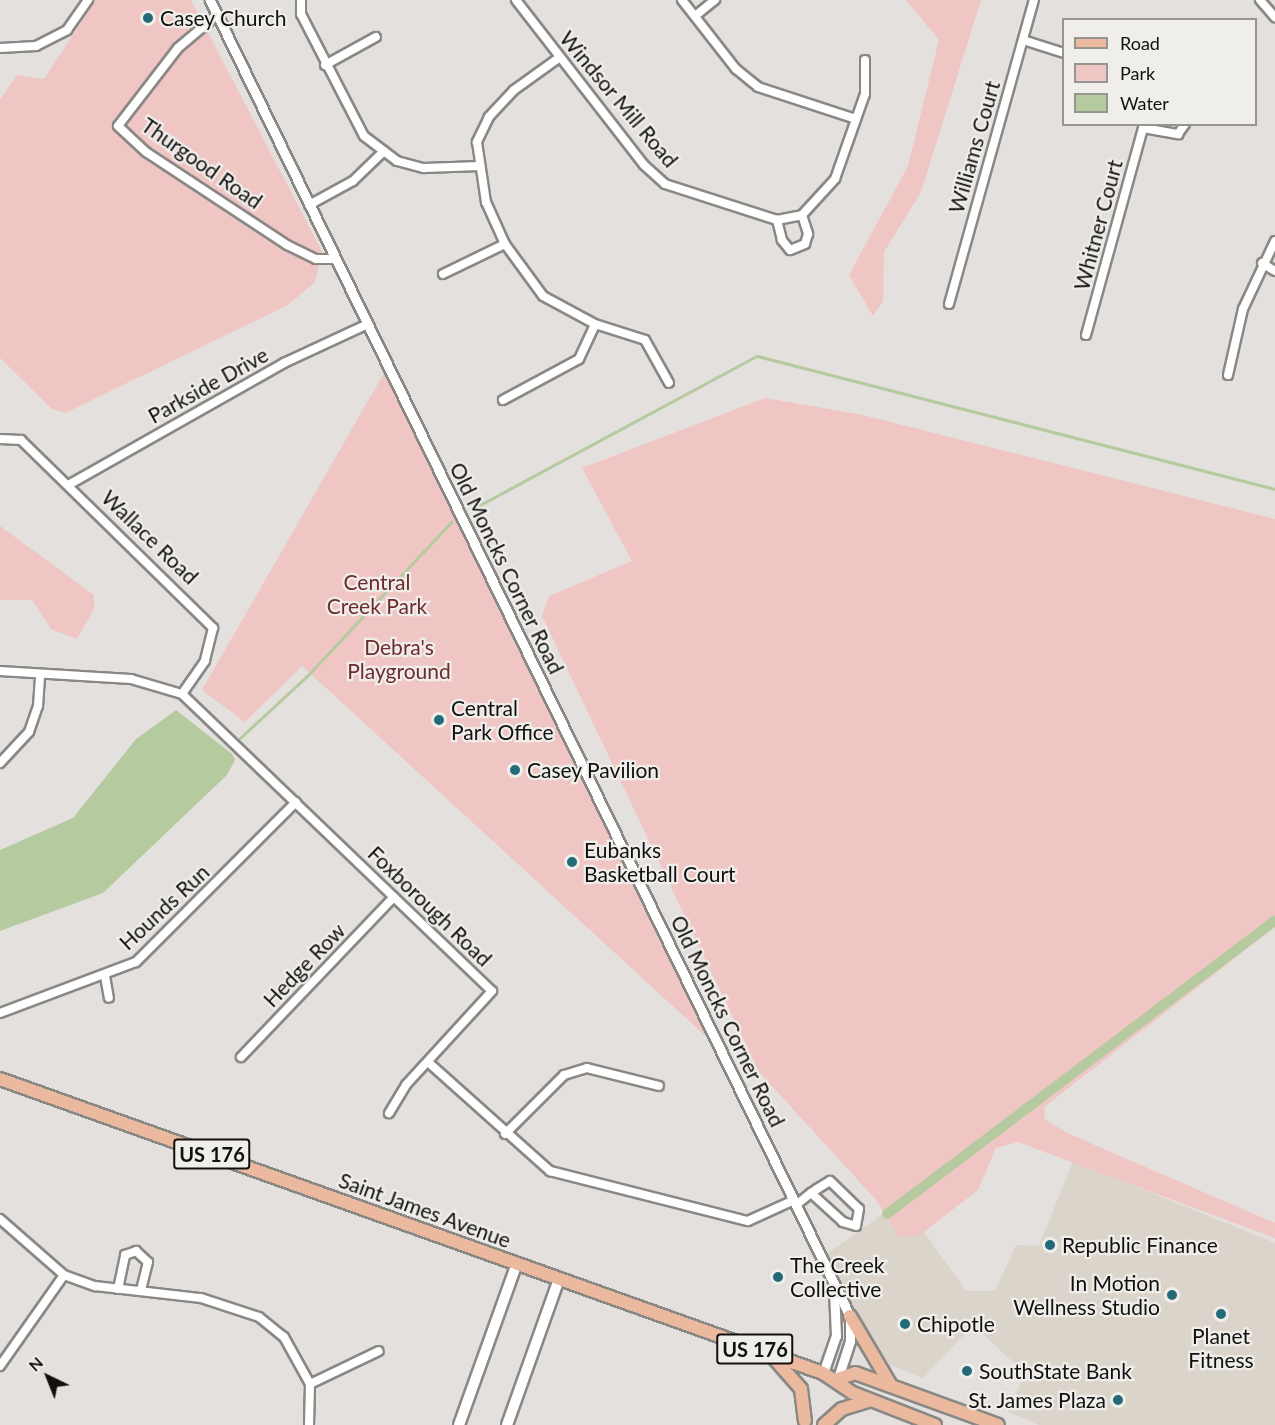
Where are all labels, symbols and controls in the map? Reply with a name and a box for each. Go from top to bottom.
place label: Casey Church [160,5,287,31]
marker: Casey Church [141,11,155,25]
legend [1062,18,1257,126]
street label: Windsor Mill Road [555,26,683,172]
text: Road [1120,32,1160,54]
text: Park [1120,62,1155,84]
street label: Williams Court [943,78,1005,216]
text: Water [1120,92,1169,114]
street label: Thurgood Road [137,112,267,214]
street label: Whitner Court [1068,157,1128,293]
street label: Parkside Drive [144,342,272,428]
street label: Old Moncks Corner Road [445,458,569,678]
street label: Wallace Road [97,485,203,589]
park label: Central Creek Park [327,569,427,619]
park label: Debra's Playground [347,634,451,684]
place label: Central Park Office [451,695,554,745]
marker: Central Park Office [432,713,446,727]
place label: Casey Pavilion [527,757,660,783]
marker: Casey Pavilion [508,763,522,777]
place label: Eubanks Basketball Court [584,837,736,887]
street label: Foxborough Road [363,841,497,971]
marker: Eubanks Basketball Court [565,855,579,869]
street label: Hounds Run [114,859,214,955]
street label: Old Moncks Corner Road [666,911,790,1131]
street label: Hedge Row [258,918,350,1012]
road number: US 176 [173,1137,251,1171]
street label: Saint James Avenue [335,1167,515,1253]
place label: Republic Finance [1062,1232,1218,1258]
marker: Republic Finance [1043,1238,1057,1252]
place label: The Creek Collective [790,1252,884,1302]
marker: The Creek Collective [771,1270,785,1284]
place label: In Motion Wellness Studio [1013,1270,1160,1320]
marker: In Motion Wellness Studio [1165,1288,1179,1302]
marker: Planet Fitness [1214,1307,1228,1321]
place label: Chipotle [917,1311,995,1337]
marker: Chipotle [898,1317,912,1331]
place label: Planet Fitness [1188,1323,1254,1373]
road number: US 176 [716,1332,794,1366]
north arrow [18,1347,78,1407]
text: N [24,1352,46,1375]
place label: SouthState Bank [979,1358,1132,1384]
marker: SouthState Bank [960,1364,974,1378]
place label: St. James Plaza [968,1387,1106,1413]
marker: St. James Plaza [1111,1393,1125,1407]

